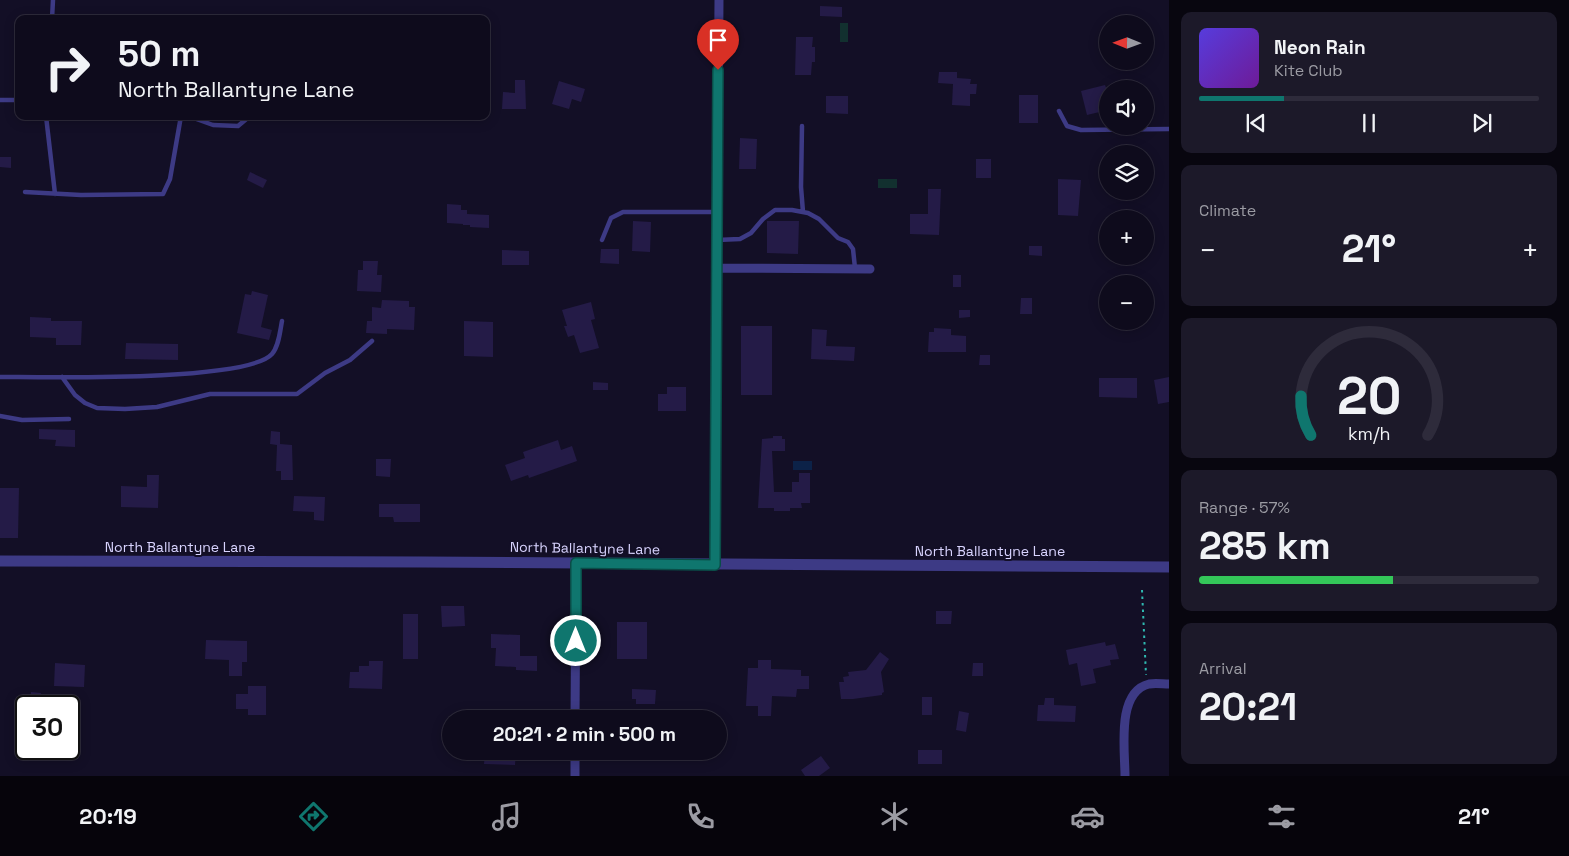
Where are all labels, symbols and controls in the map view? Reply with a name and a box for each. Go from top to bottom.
north arrow [1099,15,1154,70]
map controls [1099,15,1154,330]
pin [697,19,739,70]
icon: arrive [704,26,732,54]
text: 50 m [118,32,200,76]
icon: right [35,35,100,100]
text: Neon Rain [1274,35,1366,60]
text: Kite Club [1274,60,1343,81]
text: North Ballantyne Lane [118,75,354,103]
button: sound [1099,80,1154,135]
icon: previous [1242,109,1270,137]
icon: pause [1355,109,1383,137]
icon: next [1468,109,1496,137]
button: layers [1099,145,1154,200]
text: Climate [1199,200,1256,221]
button: + [1099,210,1154,265]
text: 21° [1342,225,1396,273]
text: − [1199,232,1216,268]
text: + [1522,232,1539,268]
button: − [1099,275,1154,330]
text: 20 [1337,363,1401,429]
text: km/h [1348,422,1390,445]
text: Range · 57% [1199,497,1290,518]
text: 285 km [1199,522,1331,570]
street label: North Ballantyne Lane [105,538,255,556]
street label: North Ballantyne Lane [510,538,660,558]
street label: North Ballantyne Lane [915,542,1065,560]
position arrow [549,614,601,666]
text: Arrival [1199,658,1247,679]
text: 20:21 [1199,683,1297,731]
speed limit sign: 30 [15,695,80,760]
text: 20:21 · 2 min · 500 m [493,722,676,747]
icon: directions [296,799,331,834]
icon: music [489,799,524,834]
icon: phone [683,799,718,834]
icon: climate [877,799,912,834]
icon: car [1070,799,1105,834]
icon: filters [1264,799,1299,834]
text: 20:19 [79,802,137,830]
text: 21° [1458,802,1490,830]

